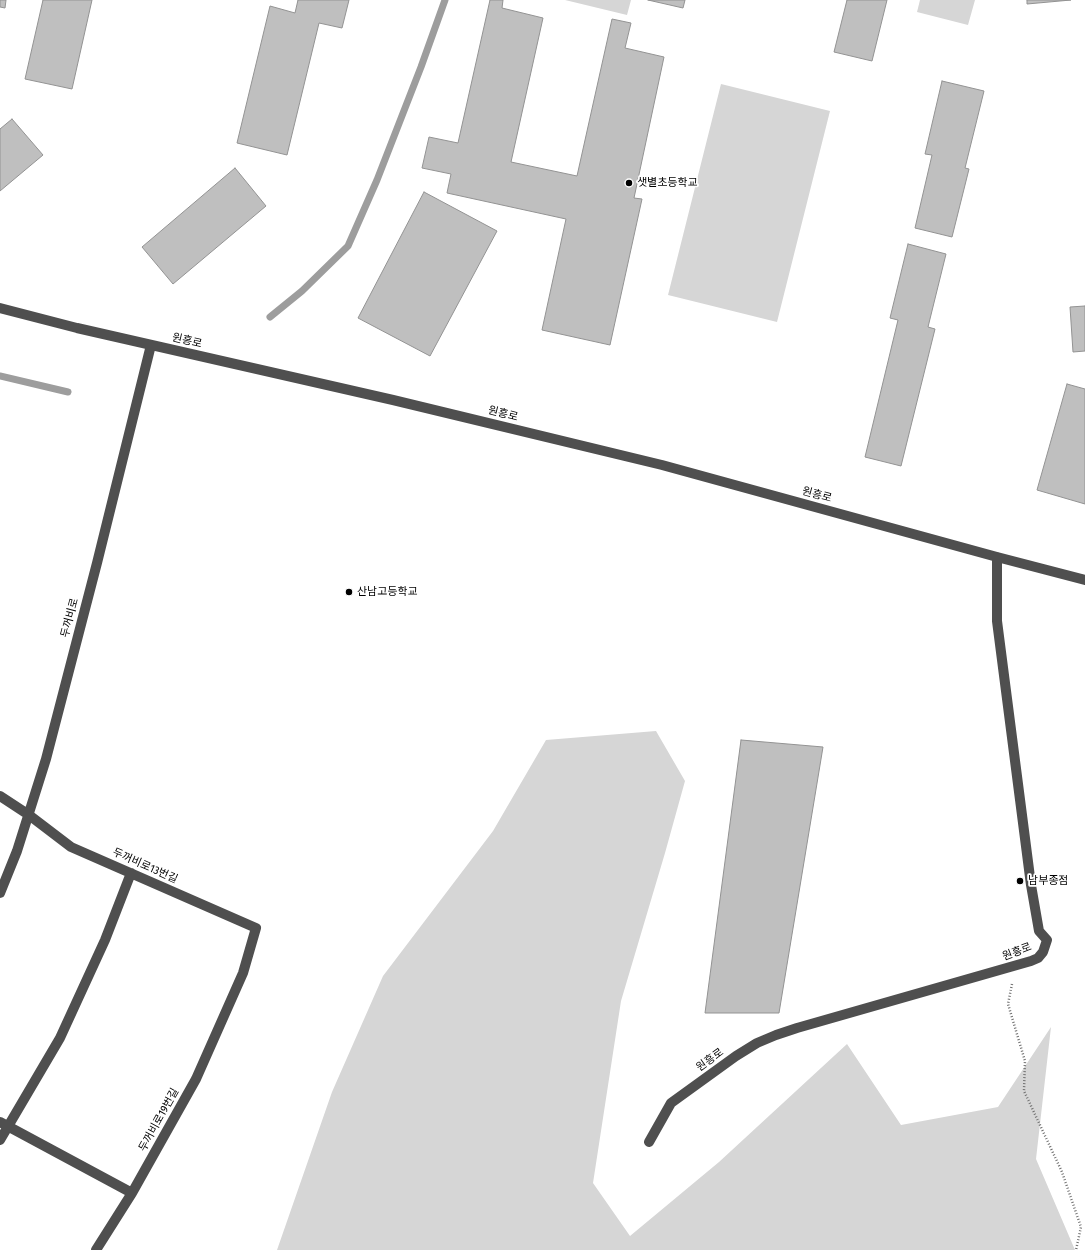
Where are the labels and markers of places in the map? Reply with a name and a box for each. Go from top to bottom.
place label: 샛별초등학교 [637,176,698,190]
marker: 샛별초등학교 [624,178,634,188]
place label: 산남고등학교 [357,585,418,599]
marker: 산남고등학교 [344,587,354,597]
place label: 남부종점 [1028,874,1068,888]
marker: 남부종점 [1015,876,1025,886]

